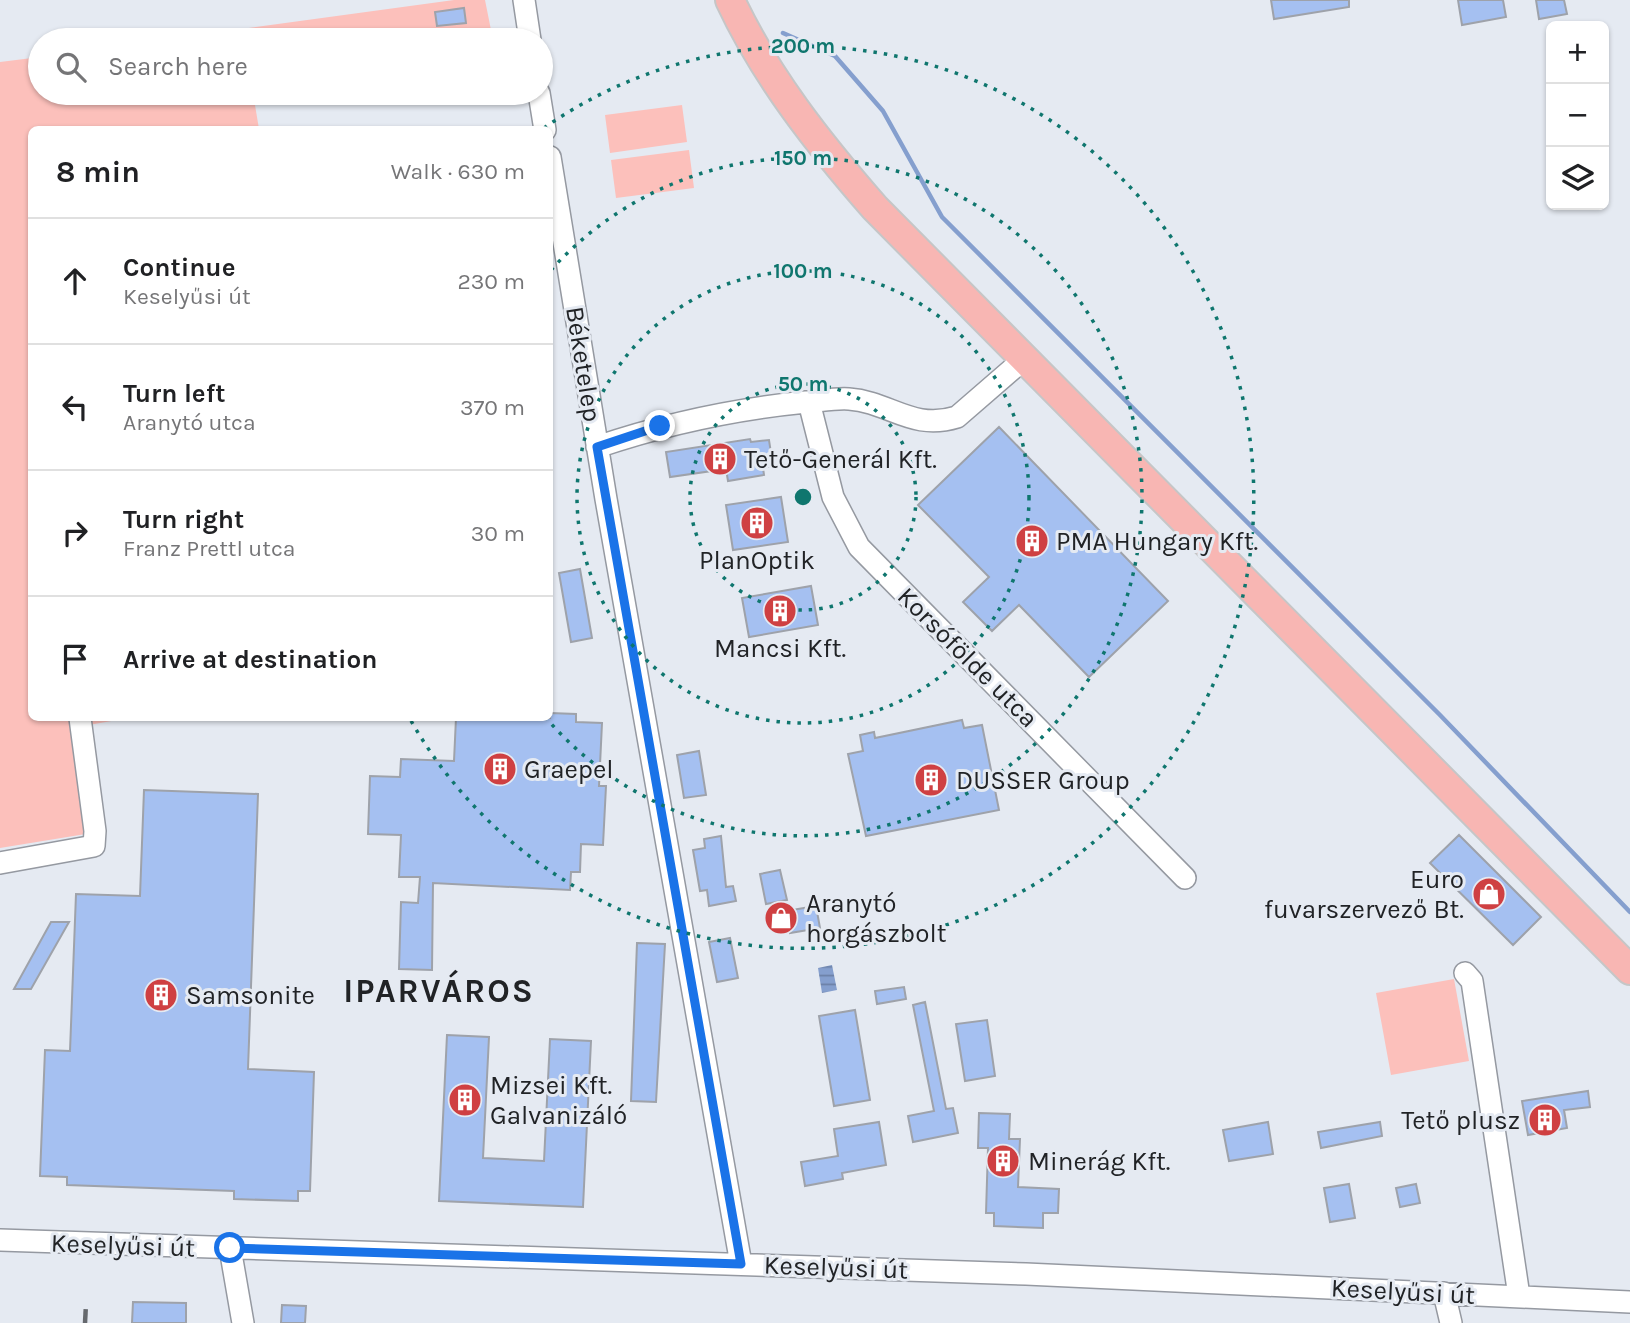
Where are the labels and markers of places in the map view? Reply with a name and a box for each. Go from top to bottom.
building icon: Tető-Generál Kft. [701,440,739,478]
place label: Tető-Generál Kft. [744,444,937,475]
centre of rings [791,485,815,509]
building icon: PlanOptik [738,504,776,542]
building icon: PMA Hungary Kft. [1013,522,1051,560]
place label: PMA Hungary Kft. [1056,526,1258,557]
place label: PlanOptik [699,545,815,576]
building icon: Mancsi Kft. [761,592,799,630]
place label: Mancsi Kft. [714,633,846,664]
building icon: Graepel [481,750,519,788]
place label: Graepel [524,754,614,785]
building icon: DUSSER Group [912,761,950,799]
place label: DUSSER Group [956,765,1130,796]
place label: Euro fuvarszervező Bt. [1264,864,1464,925]
shop icon: Euro fuvarszervező Bt. [1470,875,1508,913]
place label: Aranytó horgászbolt [806,888,947,949]
shop icon: Aranytó horgászbolt [762,899,800,937]
building icon: Samsonite [142,976,180,1014]
place label: Samsonite [186,980,315,1011]
place label: Mizsei Kft. Galvanizáló [490,1070,627,1131]
building icon: Mizsei Kft. Galvanizáló [446,1081,484,1119]
building icon: Tető plusz [1526,1101,1564,1139]
place label: Tető plusz [1401,1105,1520,1136]
building icon: Minerág Kft. [984,1142,1022,1180]
place label: Minerág Kft. [1028,1146,1171,1177]

